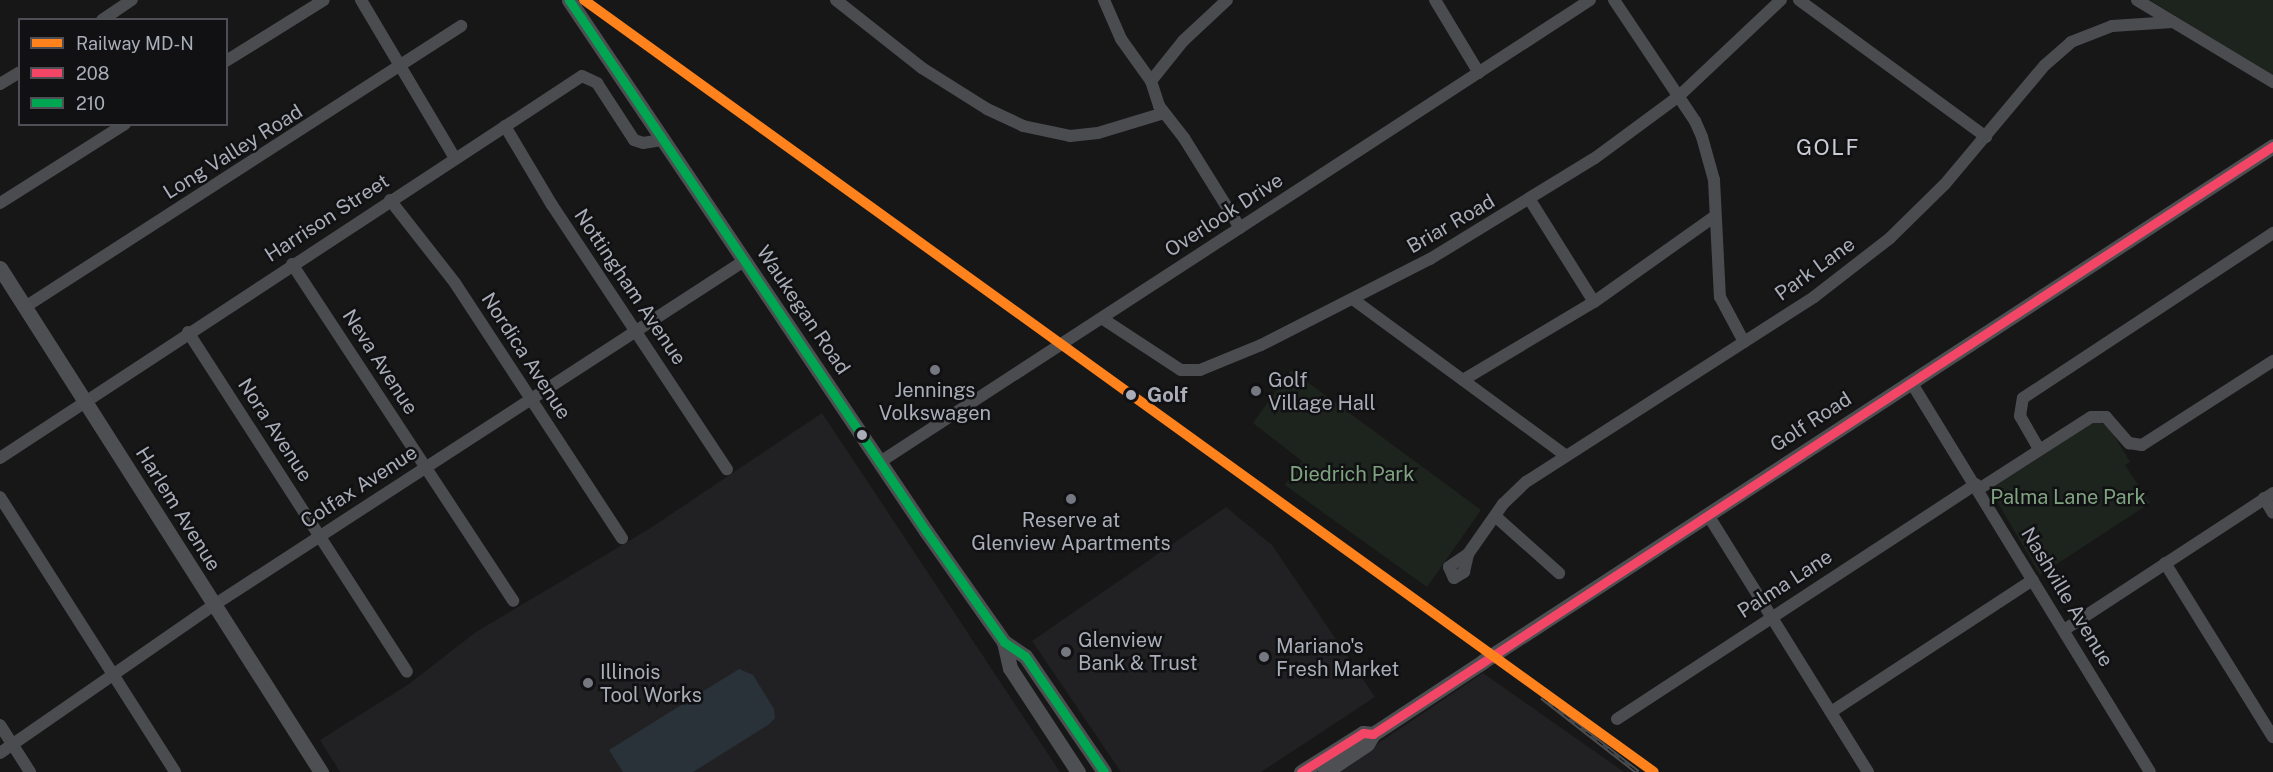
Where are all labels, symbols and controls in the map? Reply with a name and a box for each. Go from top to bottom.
legend [18,18,228,126]
text: Railway MD-N [76,33,194,54]
text: 208 [76,63,109,84]
text: 210 [76,93,105,114]
street label: Long Valley Road [159,99,307,205]
district label: GOLF [1796,135,1860,161]
street label: Overlook Drive [1161,168,1287,262]
street label: Harrison Street [260,169,394,267]
street label: Briar Road [1403,189,1499,259]
street label: Nottingham Avenue [569,205,691,369]
street label: Park Lane [1770,232,1860,306]
street label: Waukegan Road [751,241,855,379]
street label: Nordica Avenue [476,288,576,424]
street label: Neva Avenue [337,305,423,419]
marker: Jennings Volkswagen [928,363,942,377]
place label: Golf Village Hall [1268,368,1376,415]
street label: Nora Avenue [233,374,317,486]
place label: Jennings Volkswagen [879,379,991,426]
place label: Golf [1147,383,1188,407]
marker: Golf [1120,384,1142,406]
marker: Golf Village Hall [1249,384,1263,398]
street label: Golf Road [1766,387,1856,457]
unlabelled marker [856,429,868,441]
street label: Colfax Avenue [296,440,422,534]
street label: Harlem Avenue [130,442,226,576]
park label: Diedrich Park [1290,462,1414,486]
park label: Palma Lane Park [1990,485,2146,509]
marker: Reserve at Glenview Apartments [1064,492,1078,506]
place label: Reserve at Glenview Apartments [971,508,1171,555]
street label: Nashville Avenue [2016,523,2118,671]
street label: Palma Lane [1733,545,1837,623]
place label: Glenview Bank & Trust [1078,628,1197,675]
place label: Mariano's Fresh Market [1276,634,1399,681]
marker: Glenview Bank & Trust [1059,645,1073,659]
marker: Mariano's Fresh Market [1257,650,1271,664]
place label: Illinois Tool Works [600,660,702,707]
marker: Illinois Tool Works [581,676,595,690]

